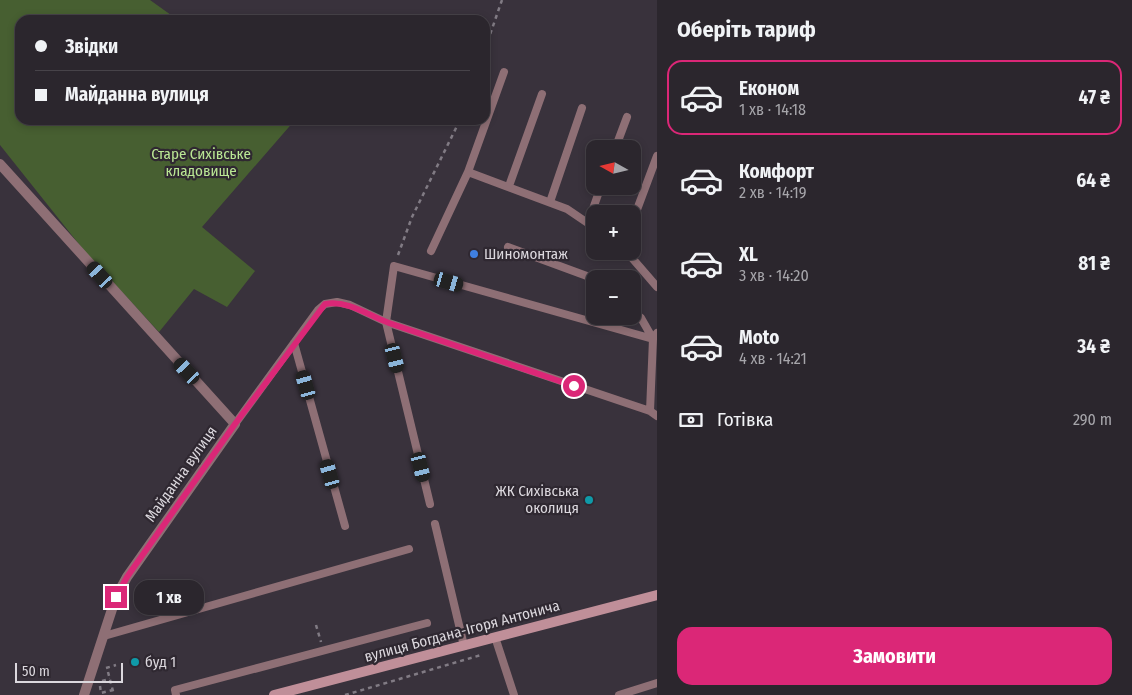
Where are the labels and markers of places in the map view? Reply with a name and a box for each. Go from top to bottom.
place label: Шиномонтаж [484,245,568,263]
marker: Шиномонтаж [468,248,480,260]
place label: ЖК Сихівська околиця [496,482,579,517]
marker: ЖК Сихівська околиця [583,494,595,506]
place label: буд 1 [145,653,176,671]
marker: буд 1 [129,656,141,668]

